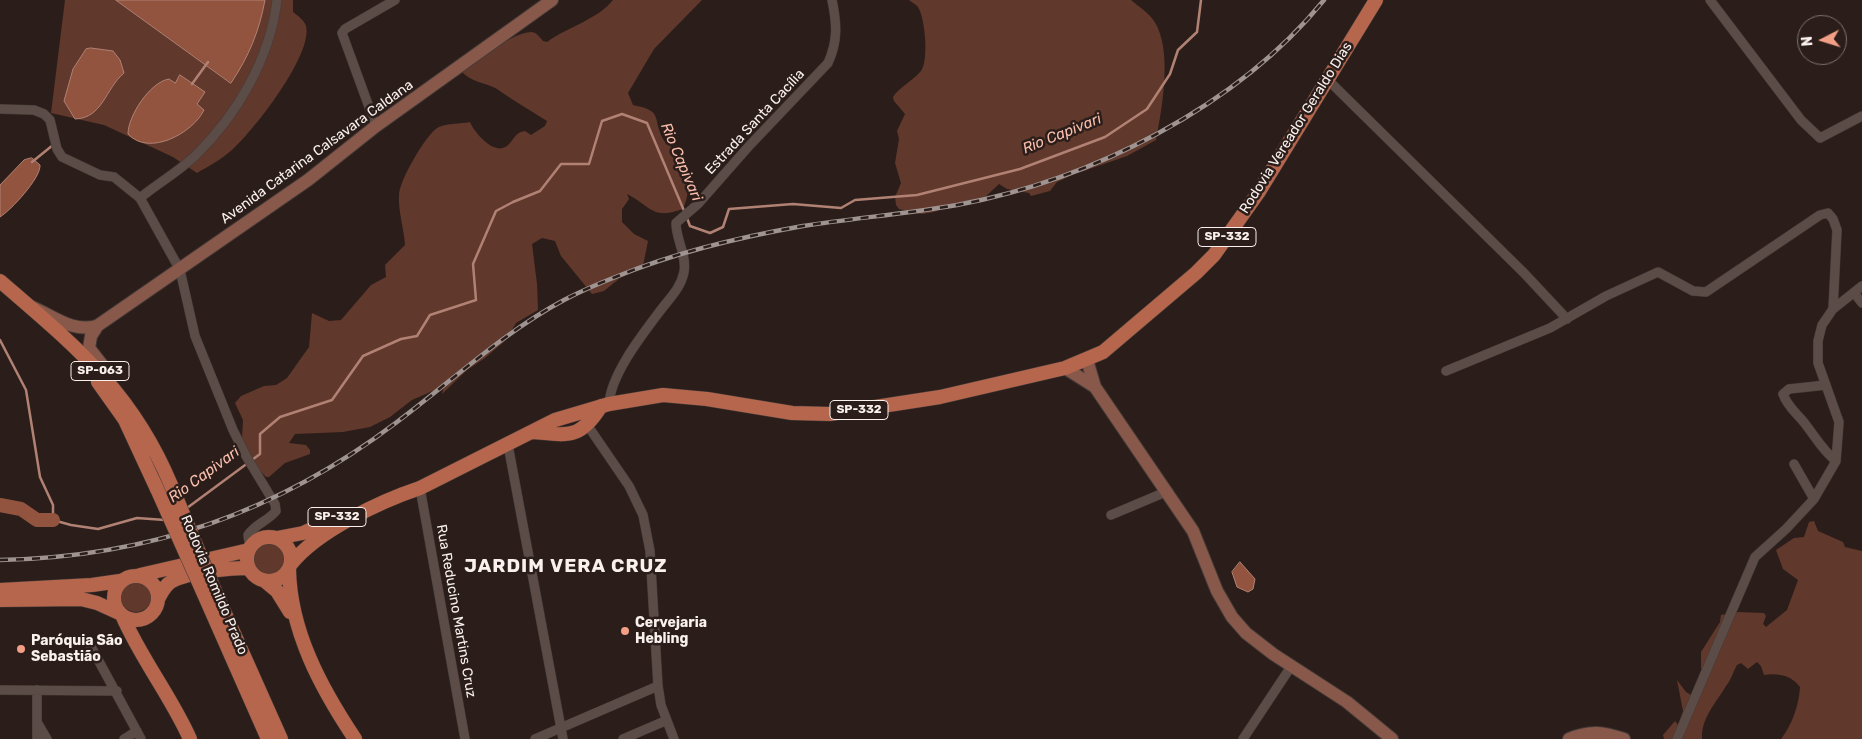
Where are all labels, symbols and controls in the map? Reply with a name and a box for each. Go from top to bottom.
north arrow [1797,15,1847,65]
text: N [1799,36,1816,47]
street label: Rodovia Vereador Geraldo Dias [1236,39,1356,217]
street label: Estrada Santa Cacília [702,66,808,178]
street label: Avenida Catarina Calsavara Caldana [218,77,416,227]
water label: Rio Capivari [1020,110,1104,158]
water label: Rio Capivari [656,120,706,204]
road number: SP-332 [1198,228,1256,246]
road number: SP-063 [71,362,129,381]
road number: SP-332 [830,400,888,420]
water label: Rio Capivari [165,443,243,507]
road number: SP-332 [308,508,366,526]
street label: Rodovia Romildo Prado [177,513,251,657]
street label: Rua Reducino Martins Cruz [432,523,480,699]
district label: JARDIM VERA CRUZ [462,556,670,578]
place label: Cervejaria Hebling [635,615,707,648]
marker: Cervejaria Hebling [619,625,631,637]
place label: Paróquia São Sebastião [31,633,123,666]
marker: Paróquia São Sebastião [15,643,27,655]

